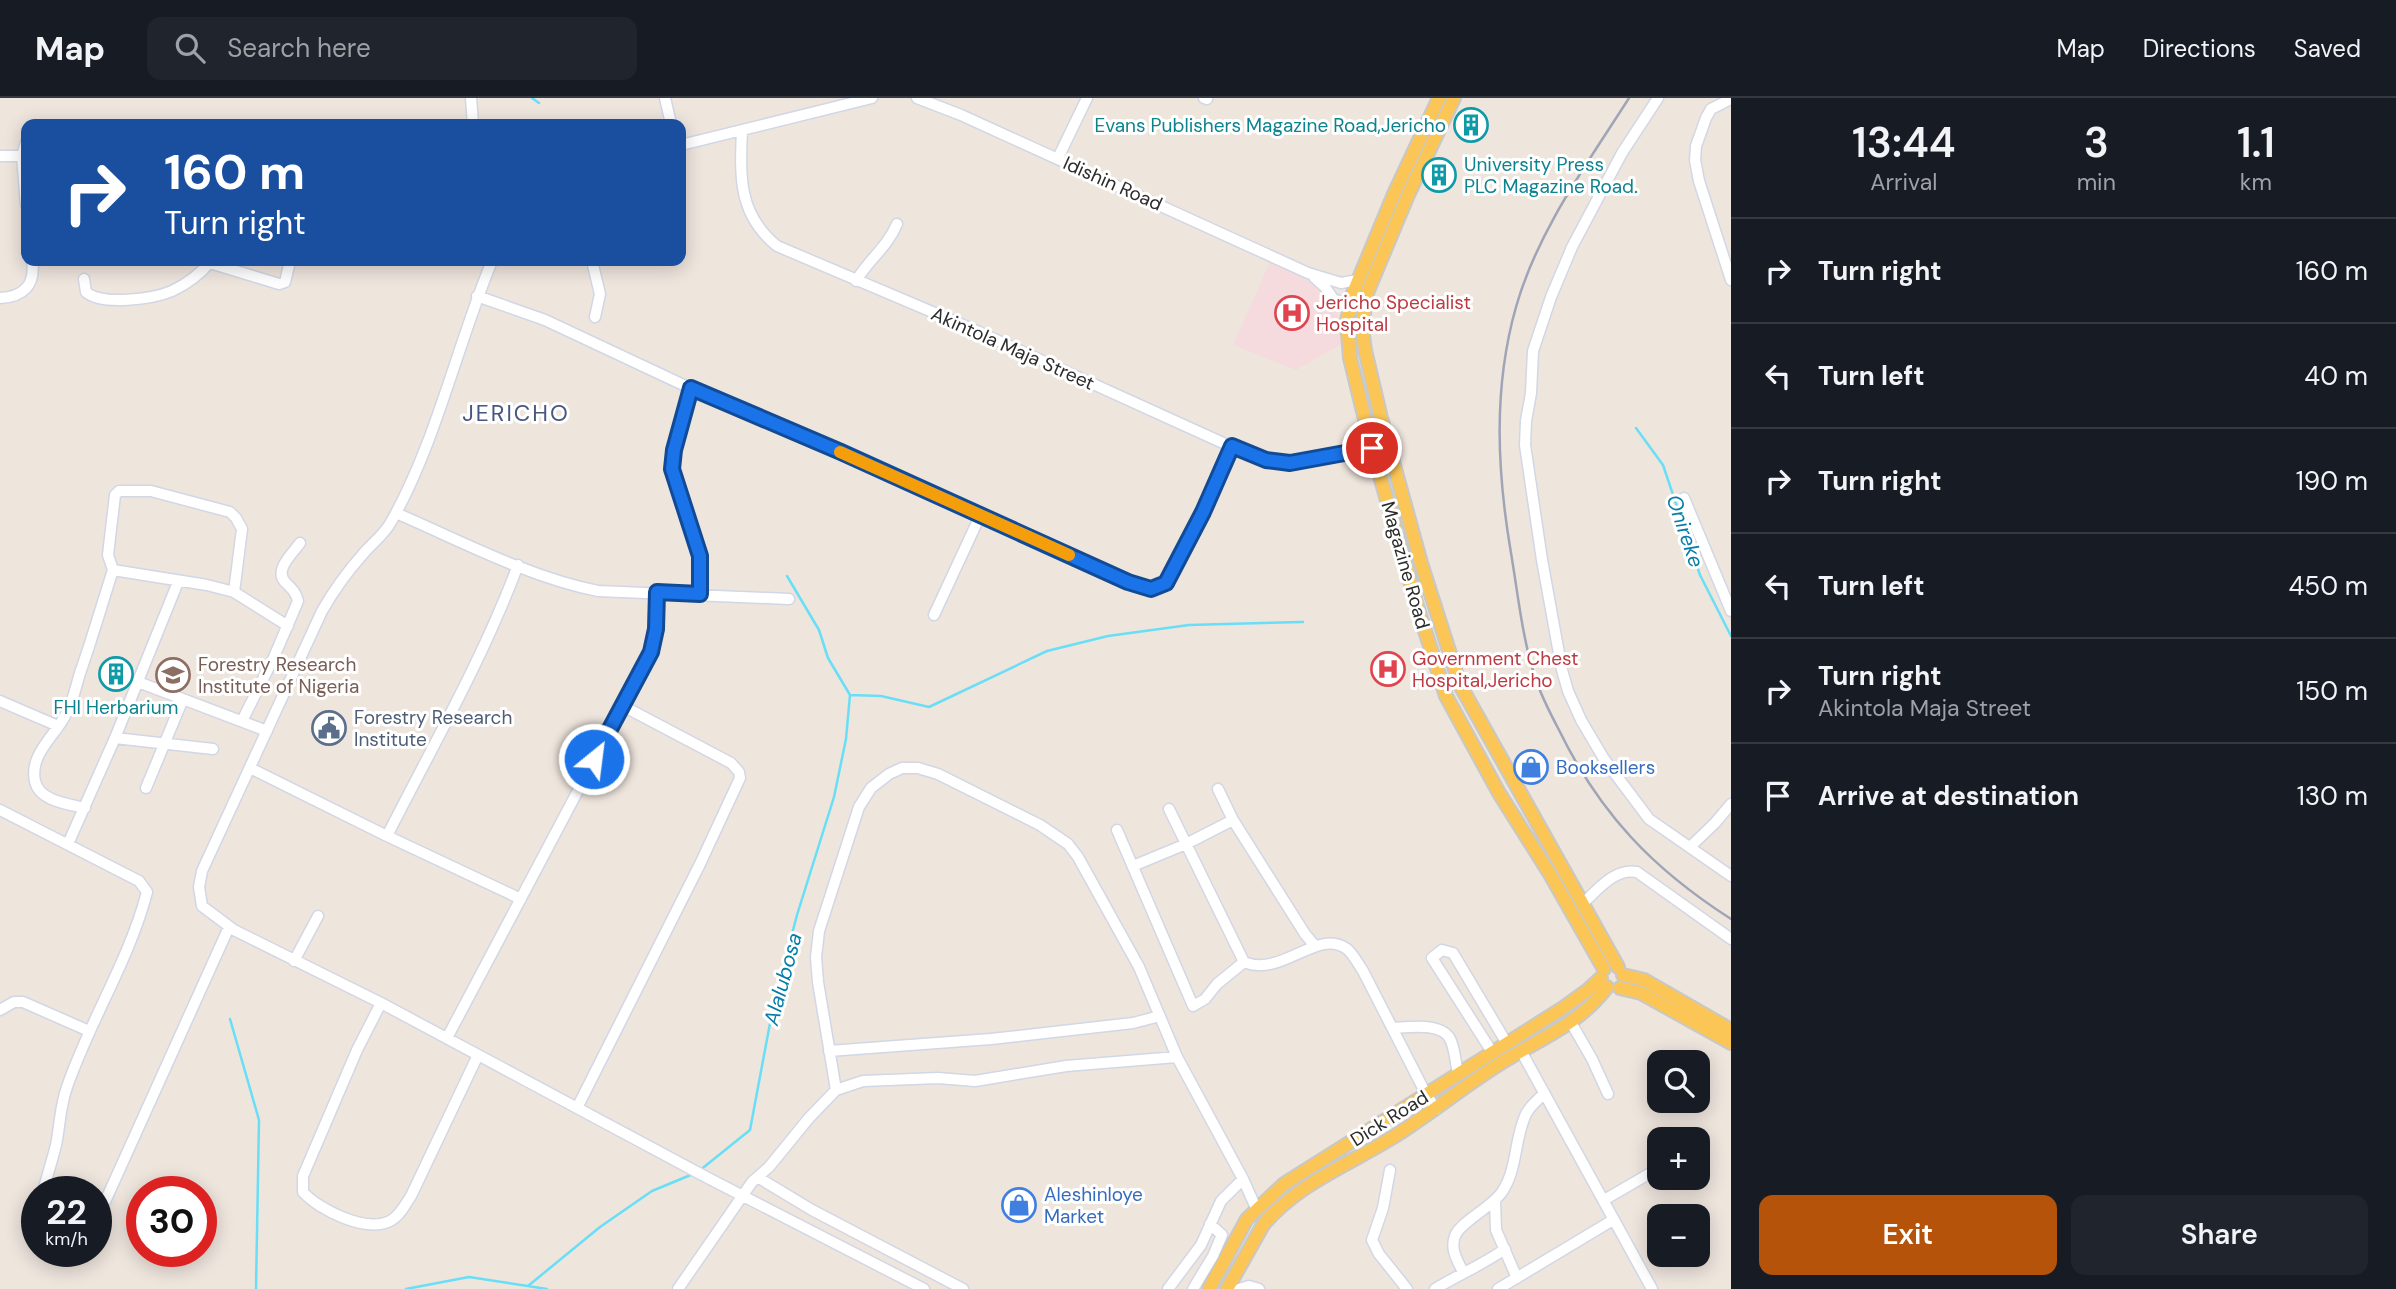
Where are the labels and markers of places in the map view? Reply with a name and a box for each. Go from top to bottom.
building icon: Evans Publishers Magazine Road,Jericho [1452,106,1490,144]
place label: Evans Publishers Magazine Road,Jericho [1094,113,1446,138]
place label: University Press PLC Magazine Road. [1464,152,1638,199]
building icon: University Press PLC Magazine Road. [1420,156,1458,194]
place label: Jericho Specialist Hospital [1316,290,1471,337]
hospital icon: Jericho Specialist Hospital [1273,294,1311,332]
pin [1342,418,1402,478]
place label: Government Chest Hospital,Jericho [1412,646,1579,693]
hospital icon: Government Chest Hospital,Jericho [1369,650,1407,688]
place label: Forestry Research Institute of Nigeria [198,652,359,699]
building icon: FHI Herbarium [97,655,135,693]
school or university icon: Forestry Research Institute of Nigeria [154,656,192,694]
place label: FHI Herbarium [53,695,179,720]
place label: Forestry Research Institute [354,705,512,752]
public building icon: Forestry Research Institute [310,709,348,747]
shop icon: Booksellers [1512,748,1550,786]
place label: Booksellers [1556,755,1655,780]
place label: Aleshinloye Market [1044,1182,1143,1229]
shop icon: Aleshinloye Market [1000,1186,1038,1224]

